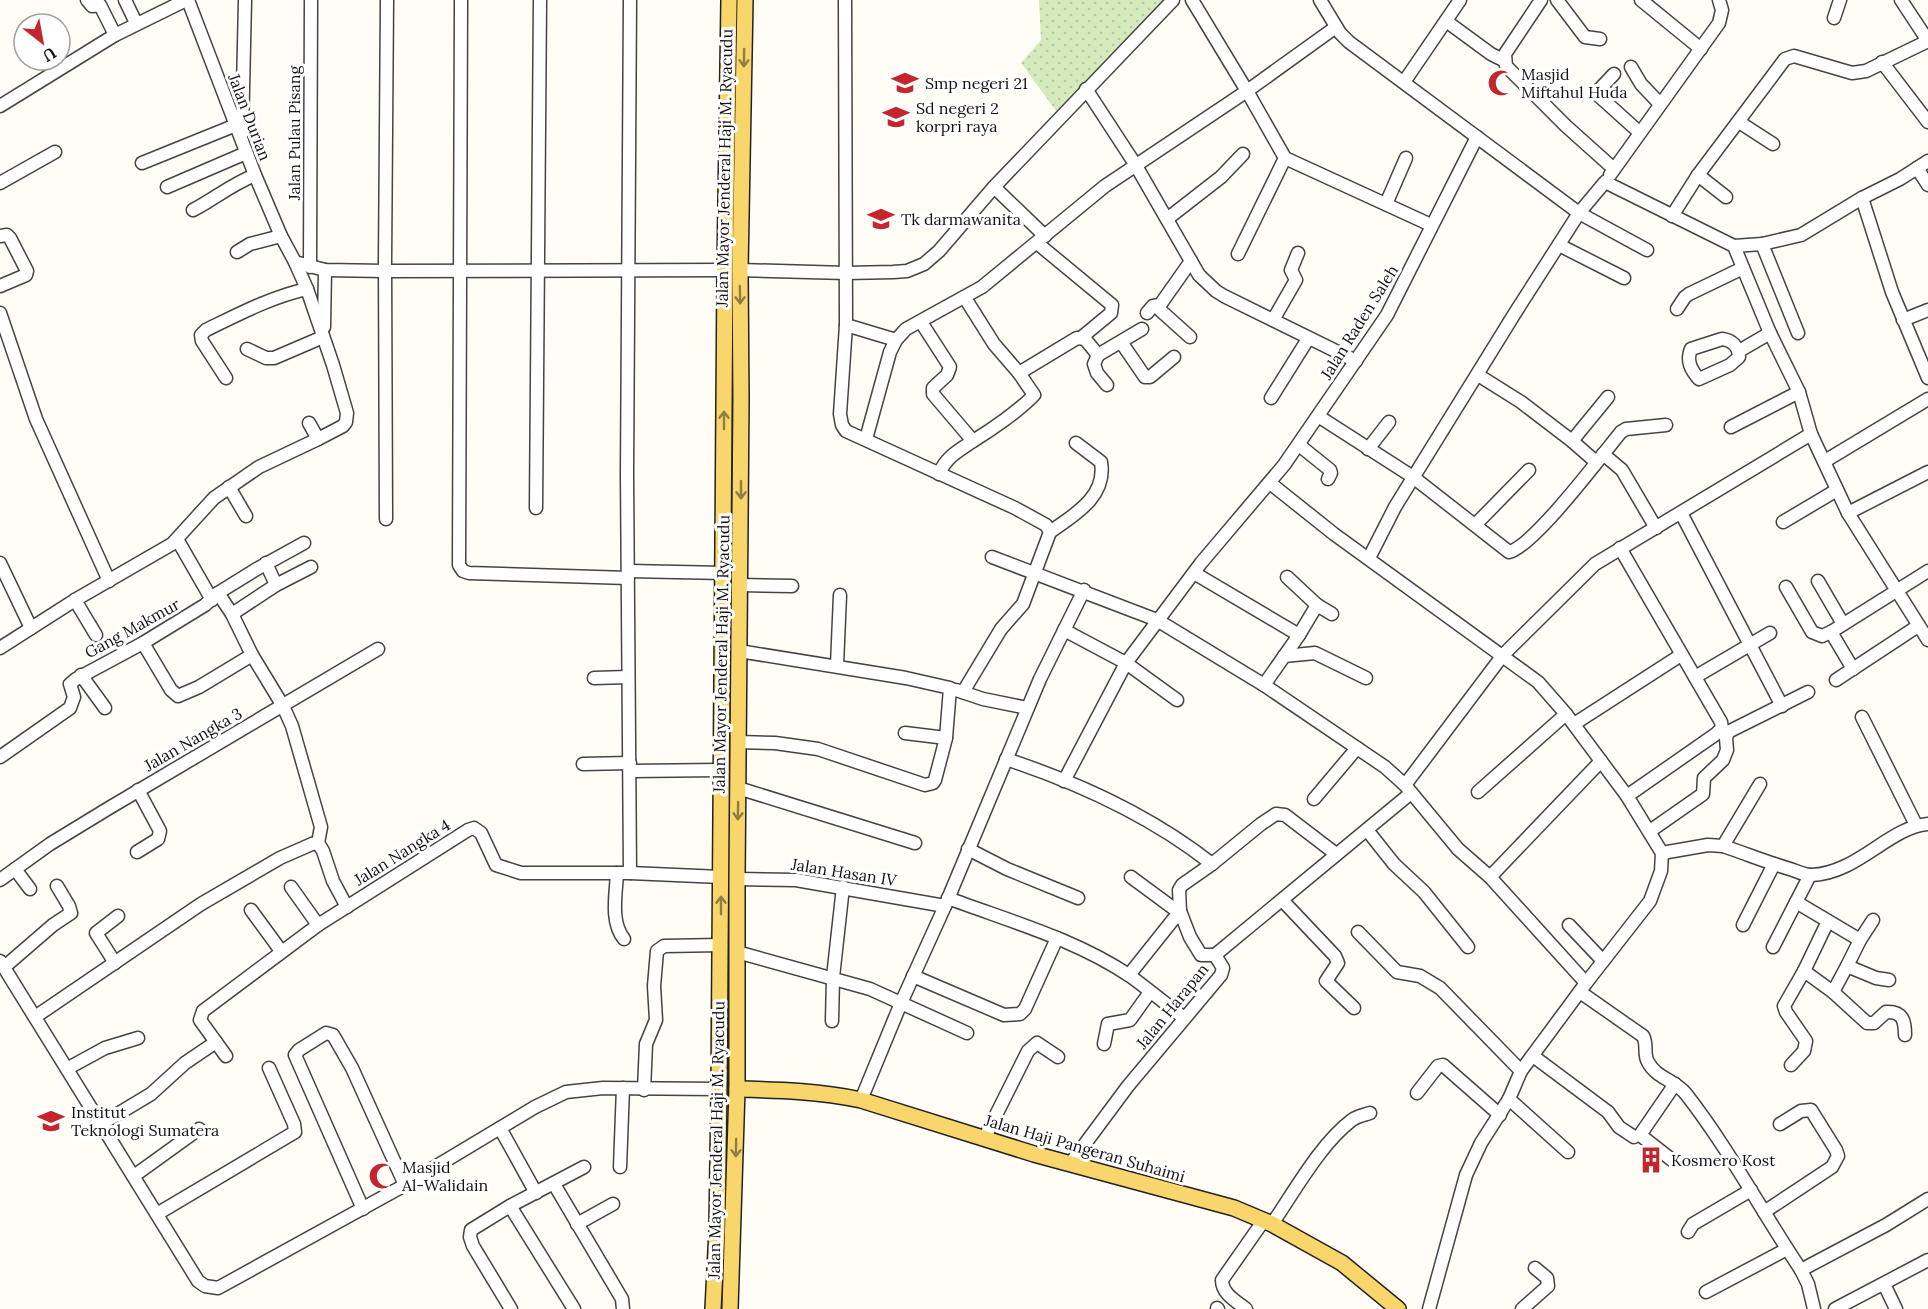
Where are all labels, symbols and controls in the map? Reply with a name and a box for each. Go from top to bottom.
north arrow [12,12,72,72]
street label: Jalan Mayor Jenderal Haji M. Ryacudu [712,28,736,308]
text: U [39,43,60,67]
one-way arrow [738,48,749,68]
place label: Masjid Miftahul Huda [1521,64,1627,102]
street label: Jalan Pulau Pisang [284,65,304,201]
school or university icon: Smp negeri 21 [890,68,920,98]
mosque icon: Masjid Miftahul Huda [1486,68,1516,98]
street label: Jalan Durian [224,70,276,163]
place label: Smp negeri 21 [925,73,1028,93]
place label: Sd negeri 2 korpri raya [916,98,999,136]
school or university icon: Sd negeri 2 korpri raya [881,102,911,132]
school or university icon: Tk darmawanita [866,204,896,234]
place label: Tk darmawanita [901,209,1021,229]
street label: Jalan Raden Saleh [1315,261,1402,384]
one-way arrow [734,285,746,305]
one-way arrow [718,410,730,430]
one-way arrow [735,480,747,500]
street label: Jalan Mayor Jenderal Haji M. Ryacudu [709,514,733,794]
street label: Gang Makmur [81,594,183,662]
street label: Jalan Nangka 3 [140,703,246,776]
one-way arrow [732,801,743,821]
street label: Jalan Nangka 4 [349,814,454,890]
street label: Jalan Hasan IV [789,854,899,890]
one-way arrow [715,895,727,915]
street label: Jalan Harapan [1131,959,1213,1053]
street label: Jalan Mayor Jenderal Haji M. Ryacudu [704,1000,728,1280]
place label: Institut Teknologi Sumatera [71,1102,219,1140]
school or university icon: Institut Teknologi Sumatera [36,1106,66,1136]
street label: Jalan Haji Pangeran Suhaimi [981,1109,1188,1186]
one-way arrow [730,1137,742,1157]
building icon: Kosmero Kost [1636,1145,1666,1175]
place label: Kosmero Kost [1671,1150,1776,1170]
place label: Masjid Al-Walidain [401,1157,488,1195]
mosque icon: Masjid Al-Walidain [367,1161,397,1191]

